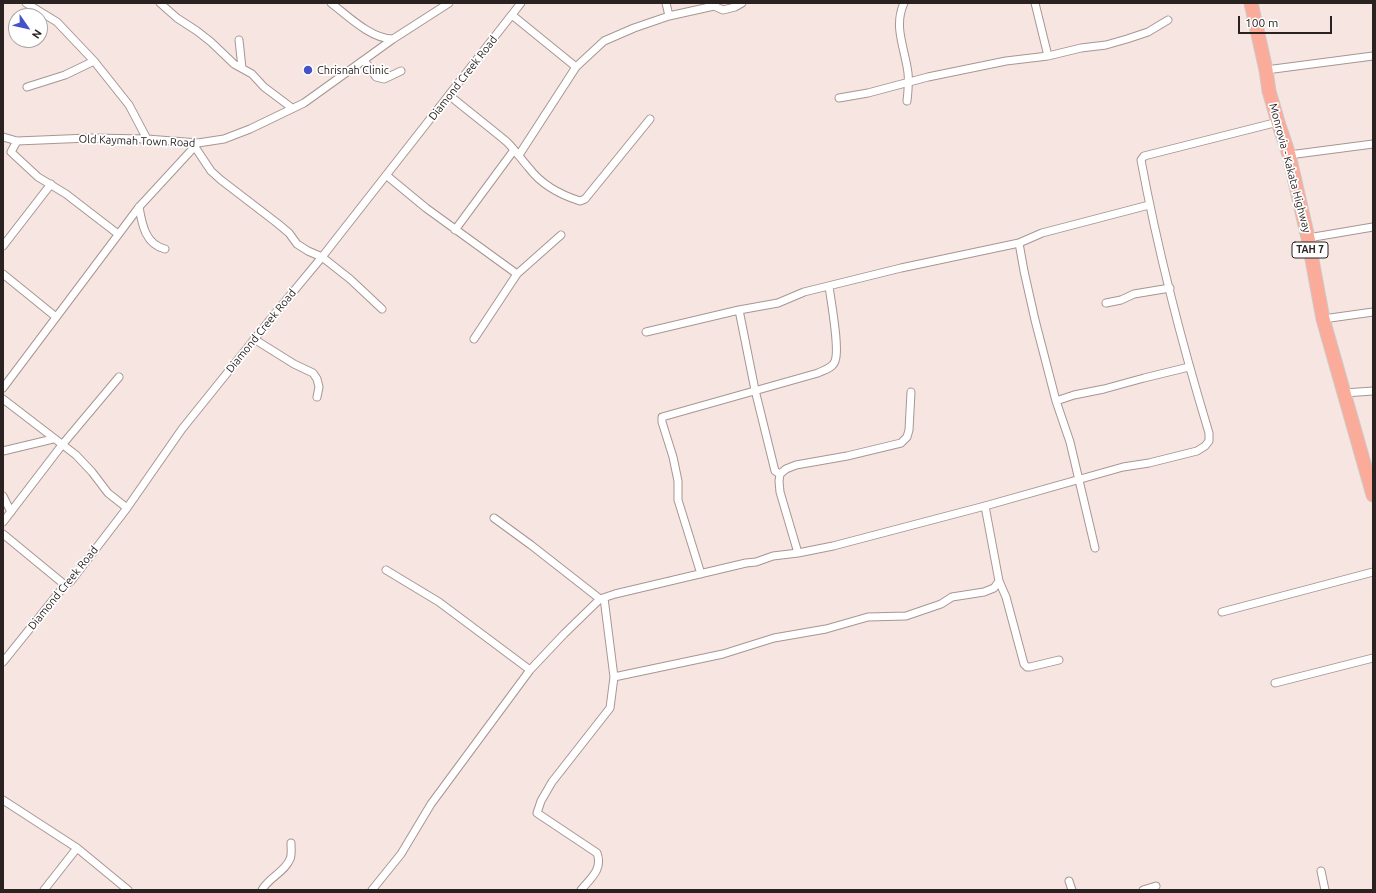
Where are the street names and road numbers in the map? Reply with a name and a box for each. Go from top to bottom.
street label: Diamond Creek Road [426,33,500,123]
street label: Monrovia - Kakata Highway [1266,102,1314,234]
street label: Old Kaymah Town Road [78,132,196,150]
road number: TAH 7 [1292,242,1328,258]
street label: Diamond Creek Road [223,287,299,375]
street label: Diamond Creek Road [25,544,101,632]

